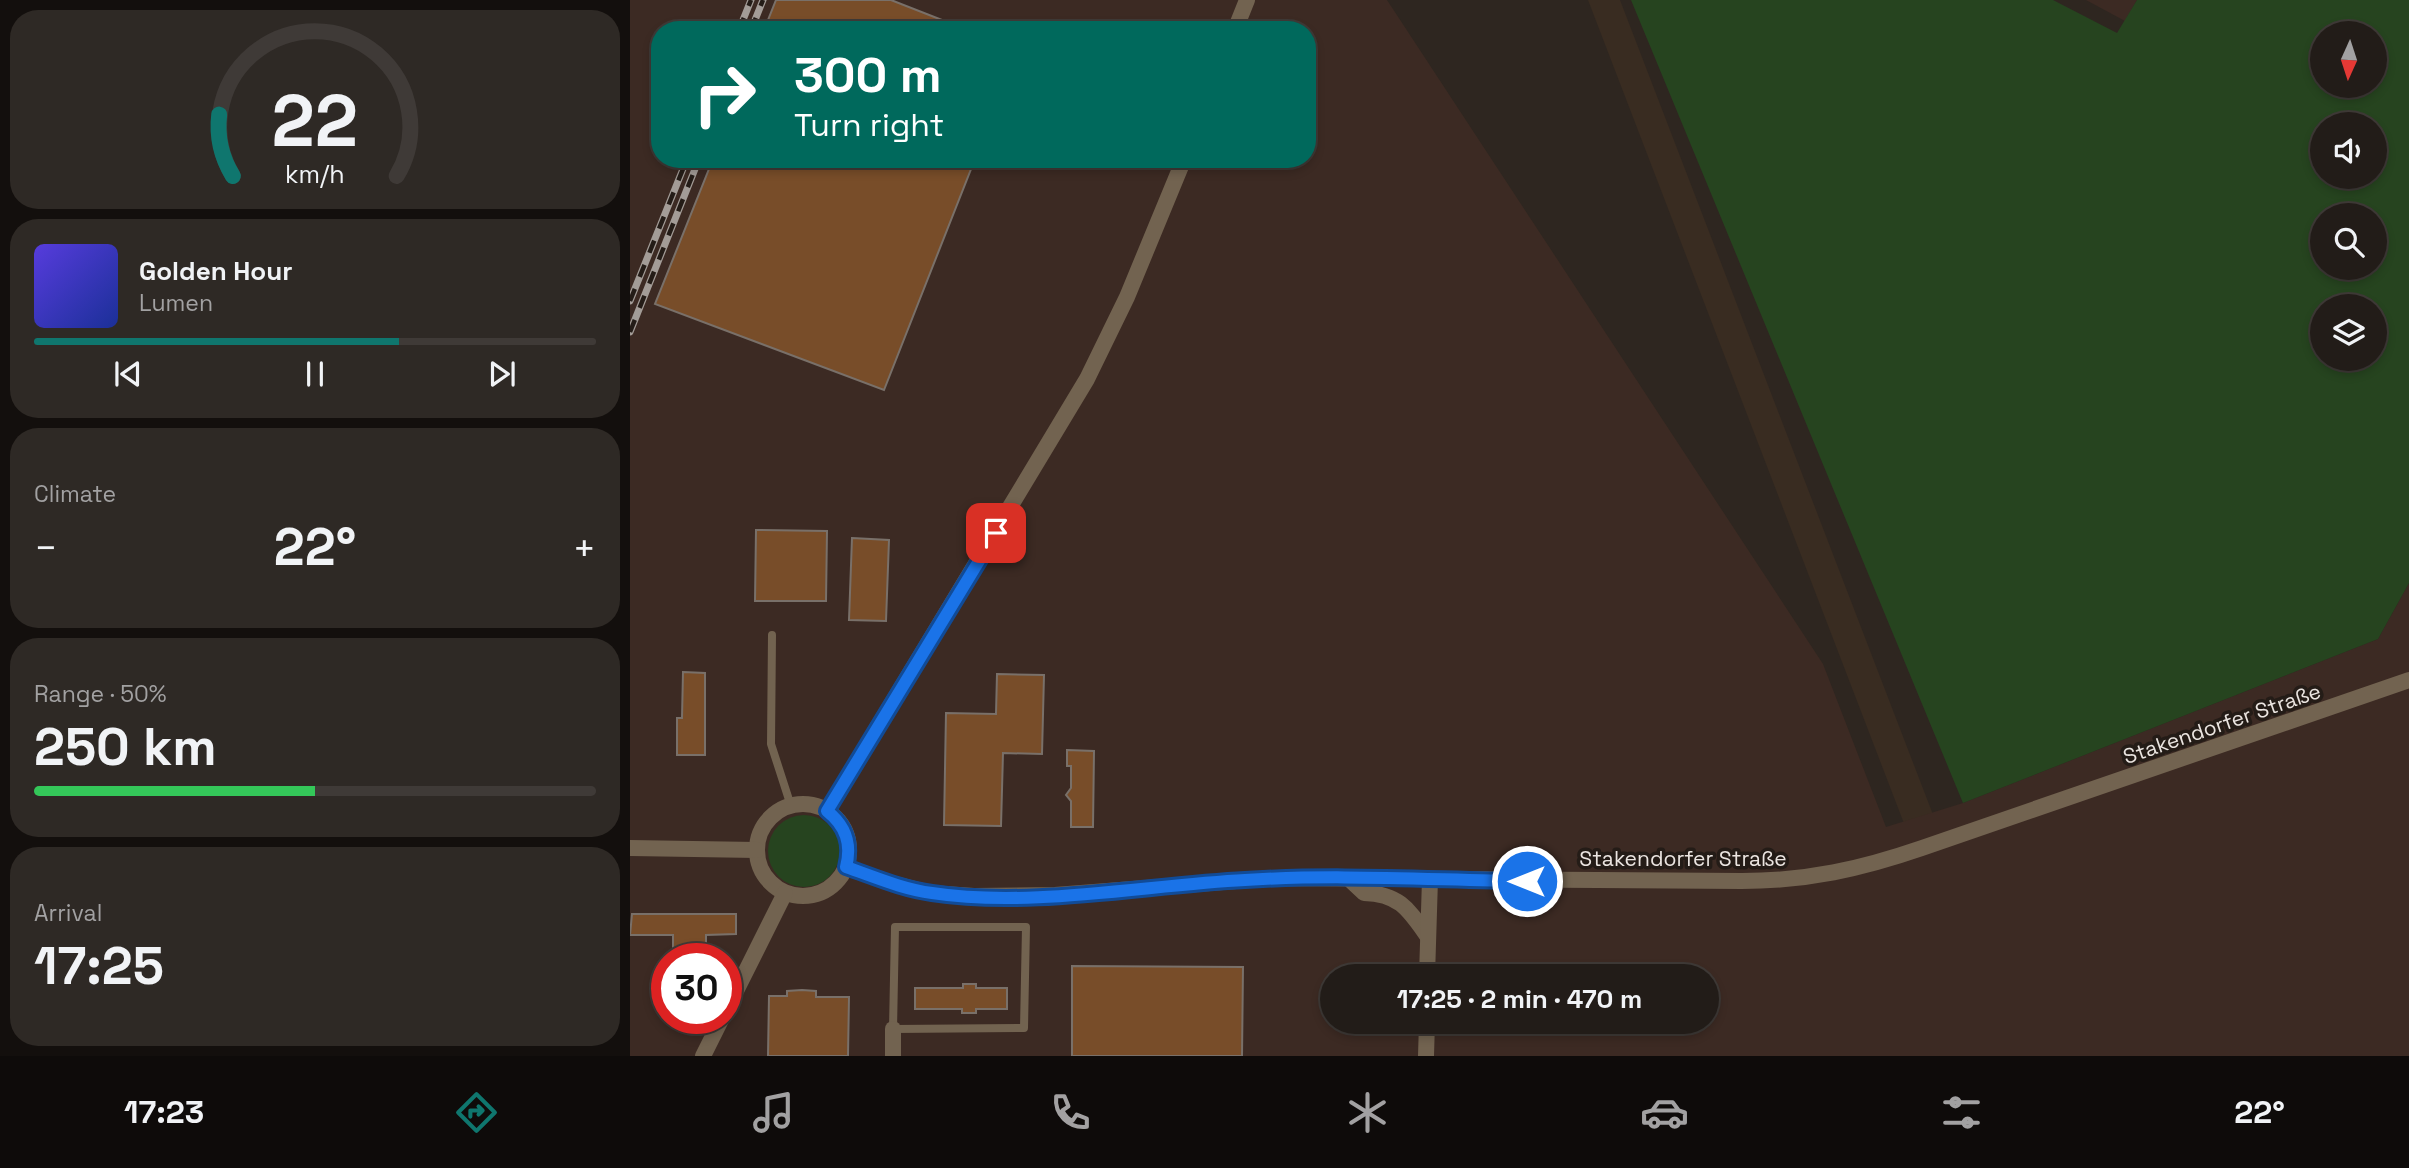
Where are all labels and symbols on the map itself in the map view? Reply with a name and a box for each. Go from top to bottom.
north arrow [2310,21,2387,98]
pin [966,503,1026,563]
street label: Stakendorfer Straße [2119,677,2324,770]
position arrow [1490,844,1564,918]
street label: Stakendorfer Straße [1579,845,1787,872]
speed limit sign: 30 [651,943,742,1034]

